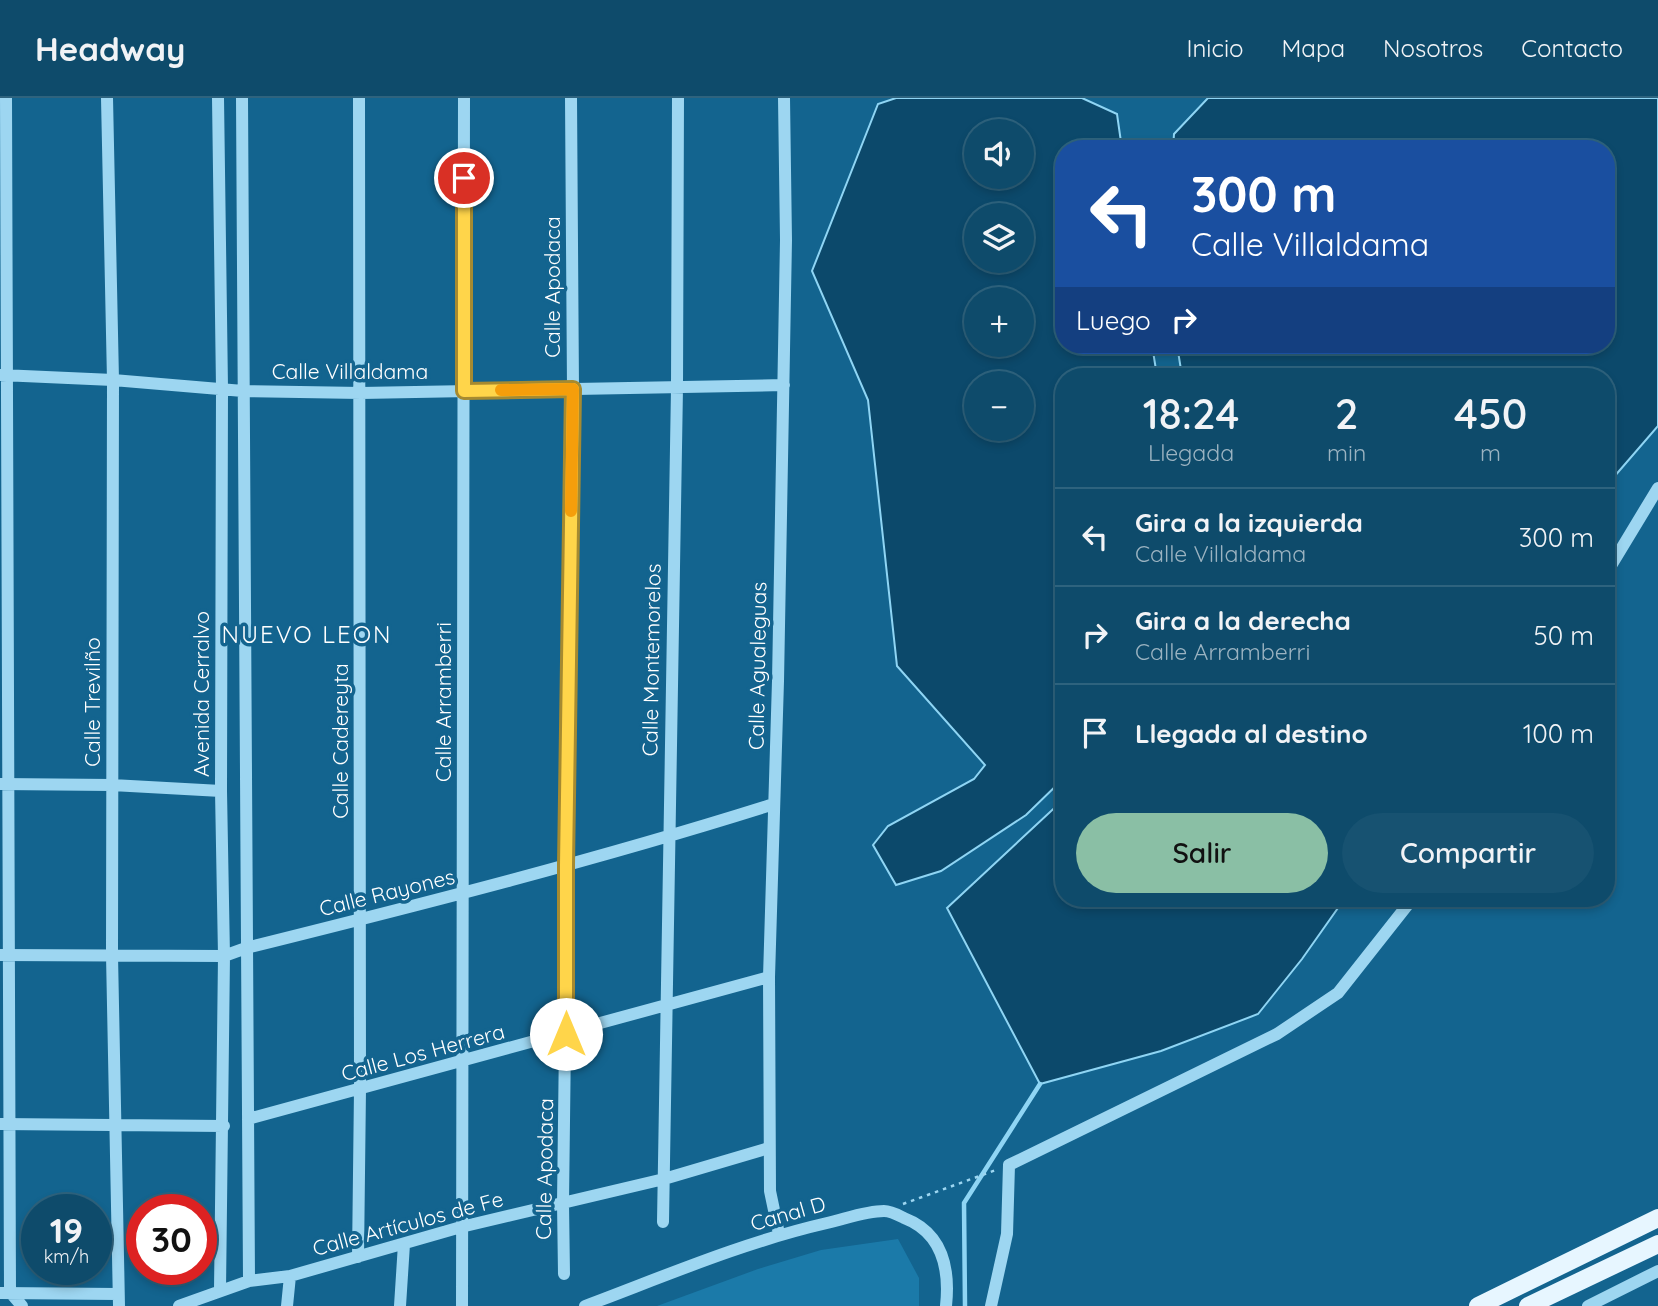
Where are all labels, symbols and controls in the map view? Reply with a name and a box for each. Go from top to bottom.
text: Headway [35,28,185,69]
text: Inicio [1186,33,1244,63]
text: Mapa [1282,33,1345,63]
text: Nosotros [1383,33,1483,63]
text: Contacto [1521,33,1623,63]
map controls [964,119,1034,441]
button: sound [964,119,1034,189]
pin [434,148,494,208]
icon: arrive [445,159,483,197]
text: 300 m [1191,163,1336,224]
icon: left [1076,168,1167,259]
button: layers [964,203,1034,273]
street label: Calle Apodaca [539,216,565,358]
text: Calle Villaldama [1191,224,1429,264]
button: + [964,287,1034,357]
icon: right [1165,301,1203,339]
text: Luego [1076,304,1151,337]
street label: Calle Villaldama [272,358,428,384]
button: − [964,371,1034,441]
text: 18:24 [1143,387,1239,440]
text: 2 [1335,387,1358,440]
text: 450 [1454,387,1527,440]
text: Llegada [1148,438,1234,467]
text: min [1327,438,1366,467]
text: m [1480,438,1501,467]
text: Gira a la izquierda [1135,506,1363,539]
icon: left [1076,518,1114,556]
text: 300 m [1519,521,1594,554]
text: Calle Villaldama [1135,539,1306,568]
street label: Calle Montemorelos [636,563,666,757]
street label: Calle Agualeguas [743,582,771,750]
text: Gira a la derecha [1135,604,1351,637]
street label: Avenida Cerralvo [188,611,214,777]
icon: right [1076,616,1114,654]
district label: NUEVO LEON [221,619,393,649]
text: 50 m [1534,619,1594,652]
street label: Calle Arramberri [430,622,456,782]
street label: Calle Trevilño [79,637,105,767]
text: Calle Arramberri [1135,637,1310,666]
street label: Calle Cadereyta [327,663,353,819]
icon: arrive [1076,714,1114,752]
text: Llegada al destino [1135,717,1368,750]
text: 100 m [1523,717,1594,750]
button: Salir [1076,813,1328,893]
button: Compartir [1342,813,1594,893]
street label: Calle Rayones [316,863,457,921]
position arrow [529,997,603,1071]
street label: Calle Los Herrera [338,1018,507,1086]
street label: Calle Apodaca [530,1098,558,1240]
street label: Calle Artículos de Fe [310,1185,506,1261]
street label: Canal D [747,1190,828,1236]
speed limit sign: 30 [126,1194,217,1285]
text: 19 [50,1208,83,1252]
text: km/h [44,1245,89,1268]

